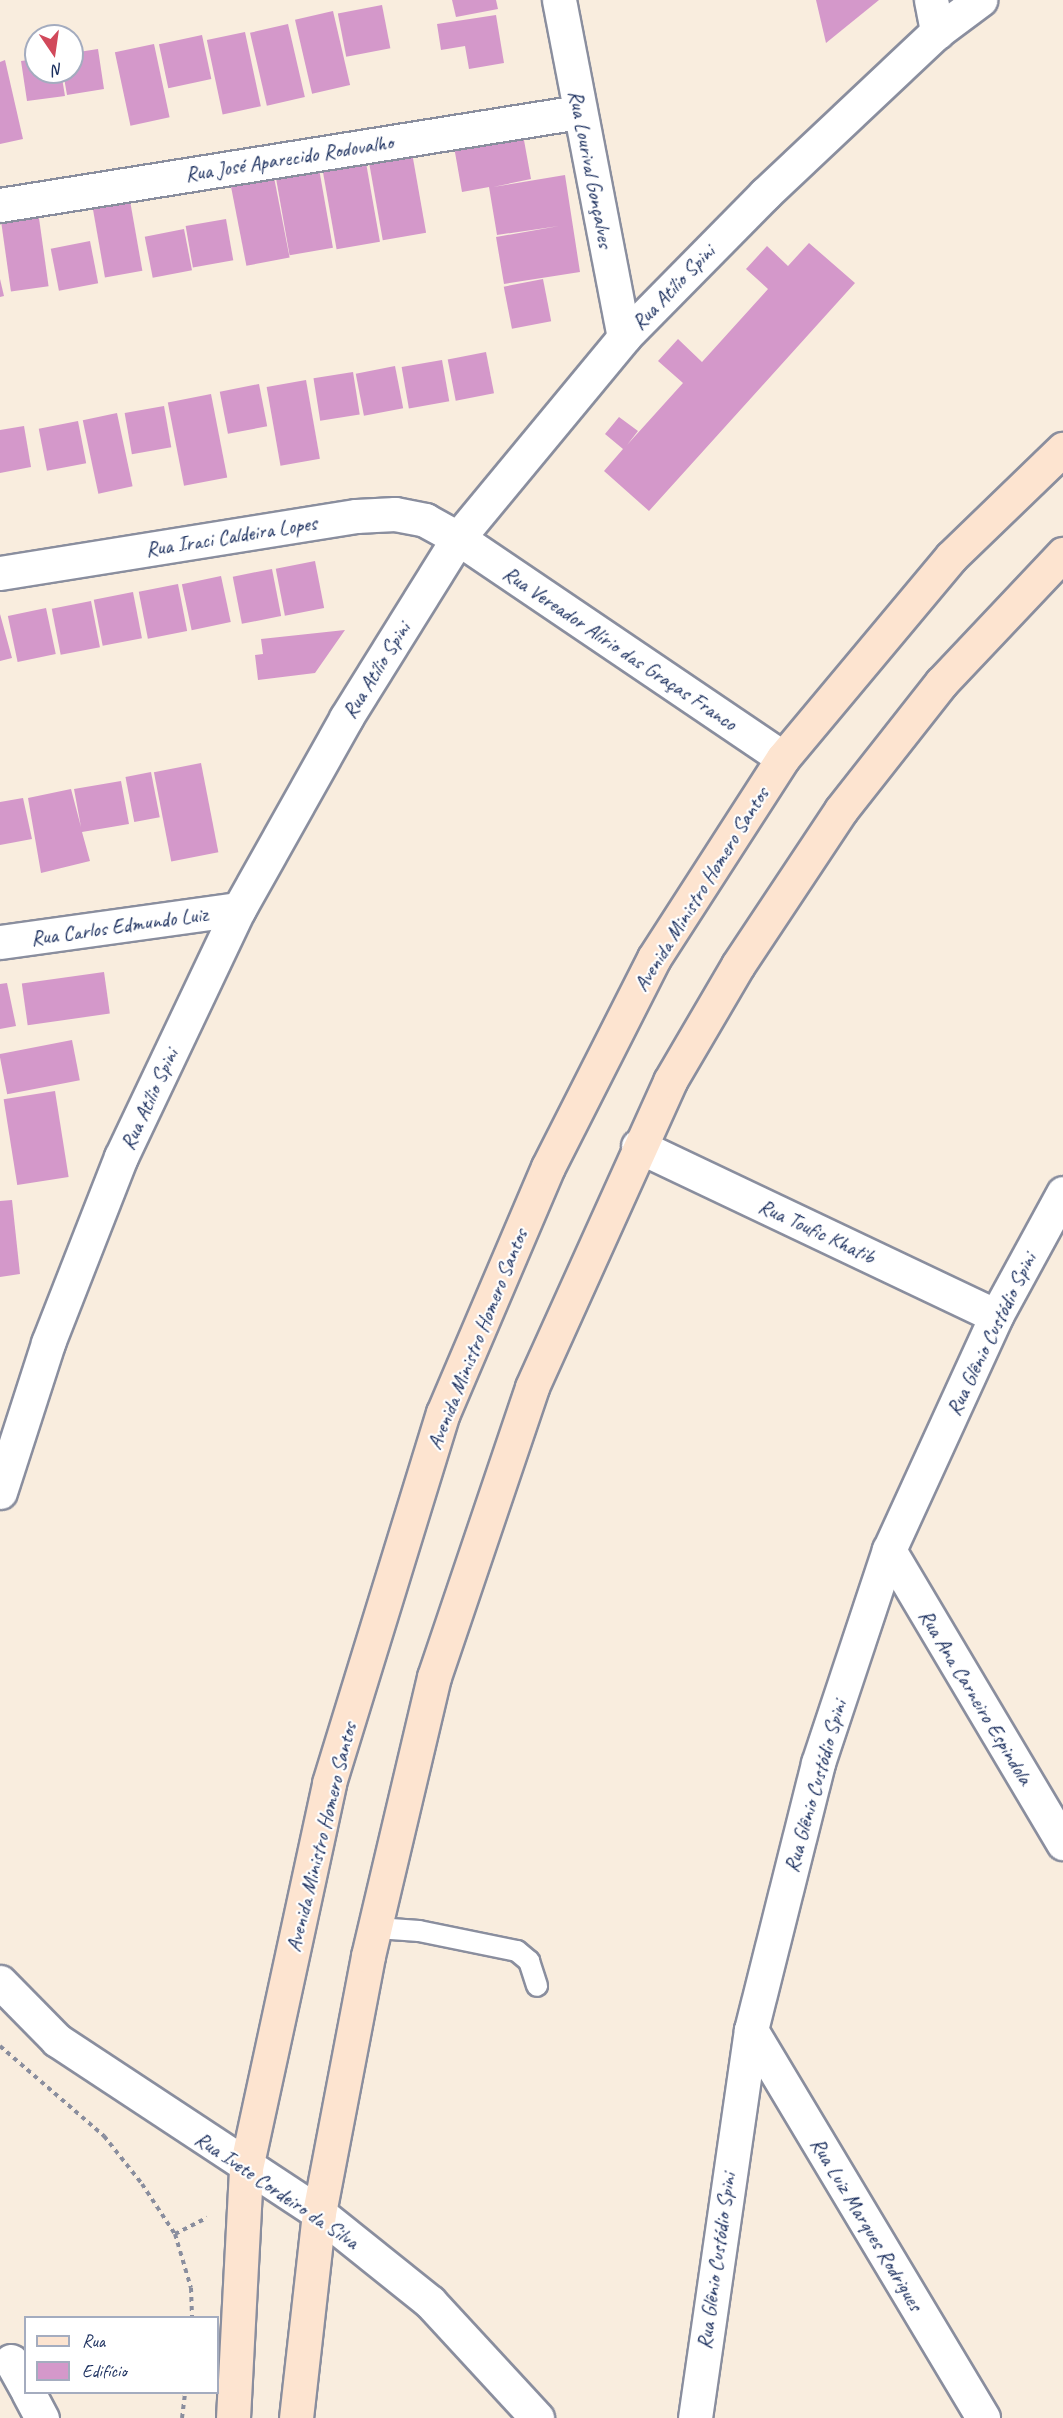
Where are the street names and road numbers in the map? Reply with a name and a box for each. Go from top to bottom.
street label: Rua Lourival Gonçalves [563,88,619,250]
street label: Rua José Aparecido Rodovalho [184,129,394,187]
street label: Rua Atílio Spini [626,239,720,335]
street label: Rua Iraci Caldeira Lopes [143,510,319,562]
street label: Rua Vereador Alírio das Graças Franco [498,560,742,736]
street label: Rua Atílio Spini [336,617,416,723]
street label: Avenida Ministro Homero Santos [628,783,774,995]
street label: Rua Carlos Edmundo Luiz [29,901,209,951]
street label: Rua Atílio Spini [115,1044,183,1154]
street label: Rua Toufic Khatib [754,1193,880,1269]
street label: Avenida Ministro Homero Santos [421,1226,533,1452]
street label: Rua Glênio Custódio Spini [941,1249,1041,1419]
street label: Rua Ana Carneiro Espindola [914,1605,1038,1789]
street label: Rua Glênio Custódio Spini [778,1697,852,1875]
street label: Avenida Ministro Homero Santos [280,1720,362,1954]
street label: Rua Ivete Cordeiro da Silva [190,2126,364,2254]
street label: Rua Luiz Marques Rodrigues [805,2133,929,2315]
street label: Rua Glênio Custódio Spini [691,2171,741,2351]

